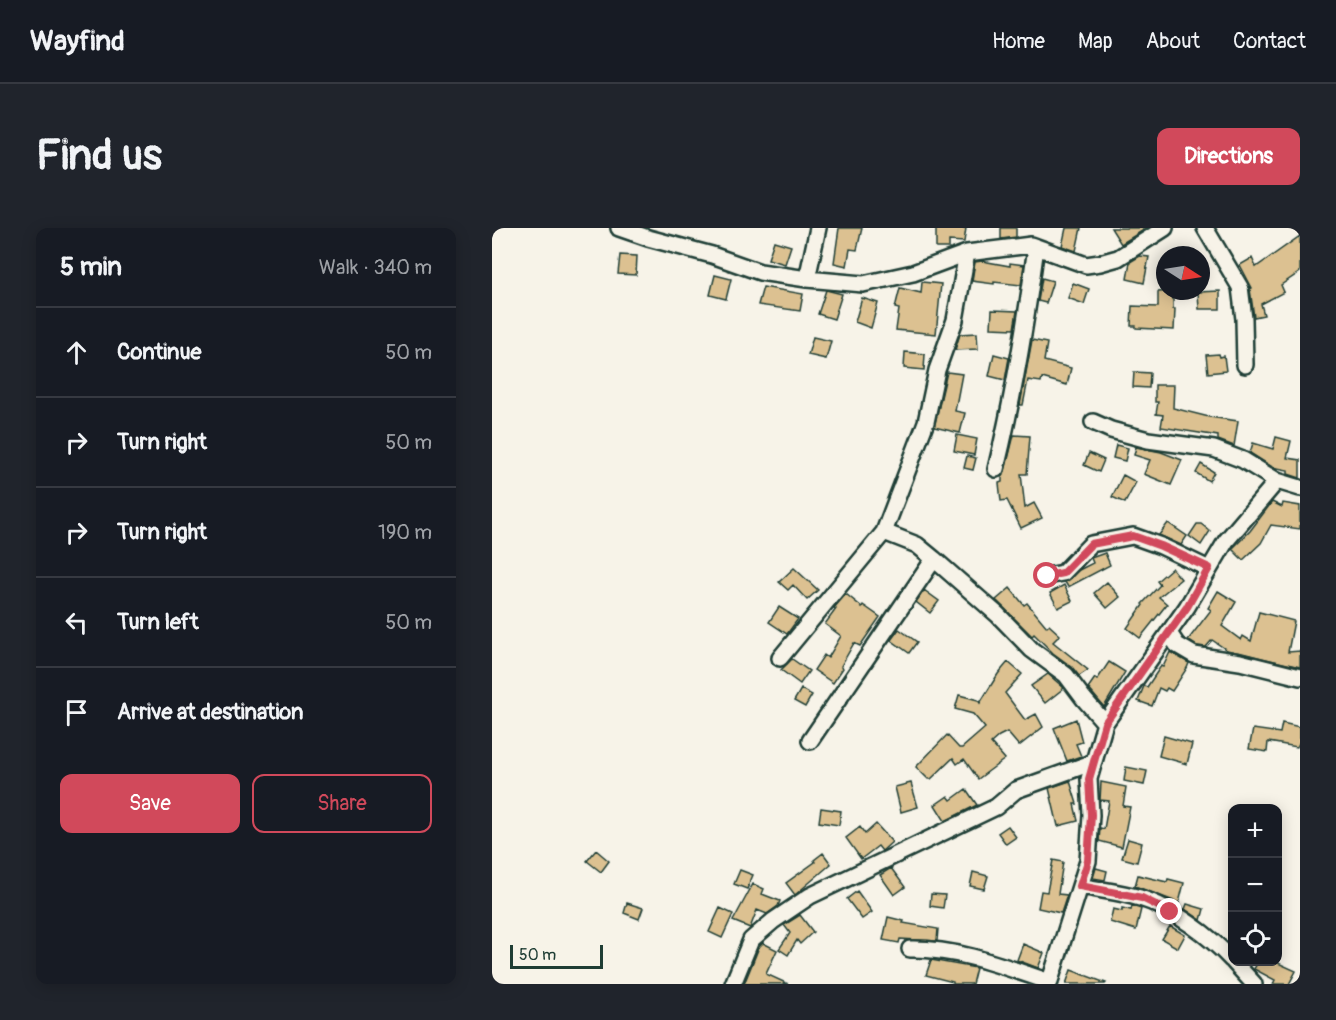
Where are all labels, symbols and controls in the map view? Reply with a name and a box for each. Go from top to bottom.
text: Wayfind [30,24,125,59]
text: Home [992,28,1045,55]
text: Map [1078,28,1113,55]
text: About [1146,28,1200,55]
text: Contact [1233,28,1306,55]
button: Directions [1157,128,1300,185]
text: Find us [36,130,162,182]
north arrow [1156,246,1210,300]
text: 5 min [60,251,122,283]
text: Walk · 340 m [319,255,432,280]
icon: ahead [60,336,93,369]
text: Continue [117,338,201,366]
text: 50 m [385,340,432,365]
icon: right [60,426,93,459]
text: Turn right [117,428,207,456]
text: 50 m [385,430,432,455]
icon: right [60,516,93,549]
text: Turn right [117,518,207,546]
text: 190 m [378,520,432,545]
route start [1033,562,1059,588]
icon: left [60,606,93,639]
text: Turn left [117,608,199,636]
text: 50 m [385,610,432,635]
icon: arrive [60,696,93,729]
text: Arrive at destination [117,698,303,726]
button: Save [60,774,240,833]
button: Share [252,774,432,833]
map controls [1228,804,1282,966]
button: + [1228,804,1282,858]
button: − [1228,858,1282,912]
route end [1156,898,1182,924]
button: locate [1228,912,1282,966]
scale bar [510,942,603,970]
text: 50 m [519,945,556,965]

